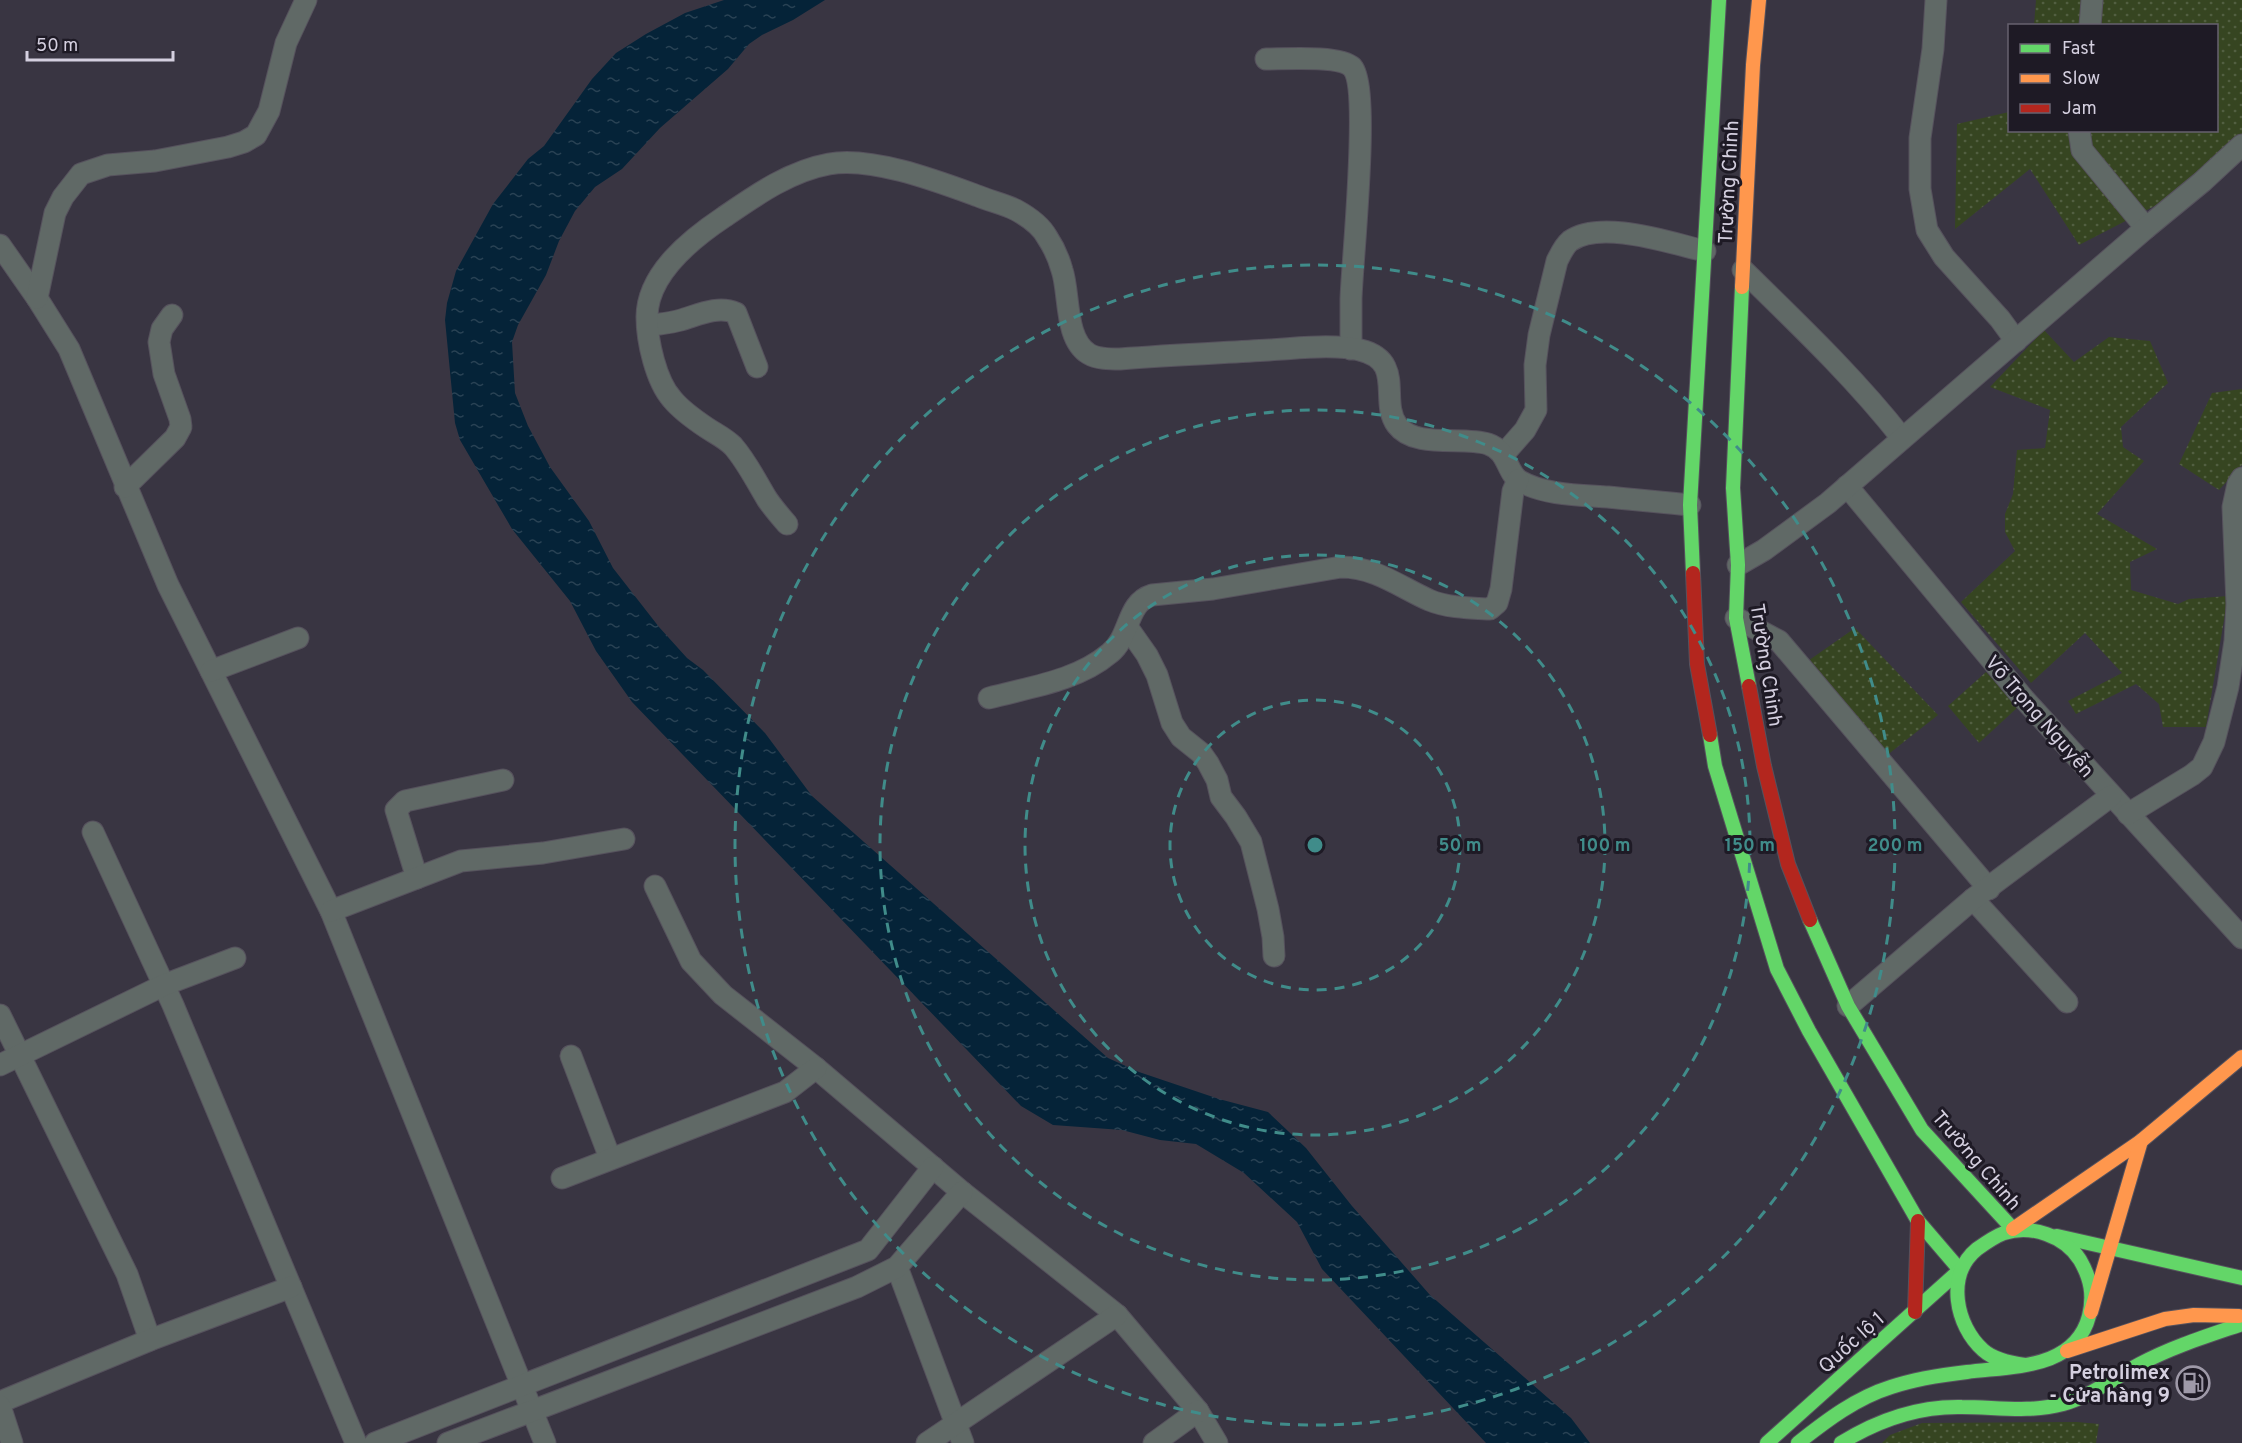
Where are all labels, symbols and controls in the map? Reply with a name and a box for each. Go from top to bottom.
scale bar [27,24,172,62]
legend [2008,24,2218,132]
text: 50 m [36,35,78,58]
text: Fast [2062,38,2095,61]
text: Slow [2062,68,2100,91]
text: Jam [2062,98,2097,121]
street label: Trường Chinh [1714,120,1746,245]
street label: Trường Chinh [1742,602,1788,729]
street label: Võ Trọng Nguyễn [1978,649,2100,784]
centre of rings [1305,835,1325,855]
text: 50 m [1438,835,1482,858]
text: 100 m [1579,835,1631,858]
text: 150 m [1725,835,1775,858]
text: 200 m [1867,835,1923,858]
street label: Trường Chinh [1925,1106,2026,1217]
street label: Quốc lộ 1 [1813,1306,1891,1380]
place label: Petrolimex - Cửa hàng 9 [2049,1361,2170,1410]
fuel station icon: Petrolimex - Cửa hàng 9 [2175,1365,2211,1401]

